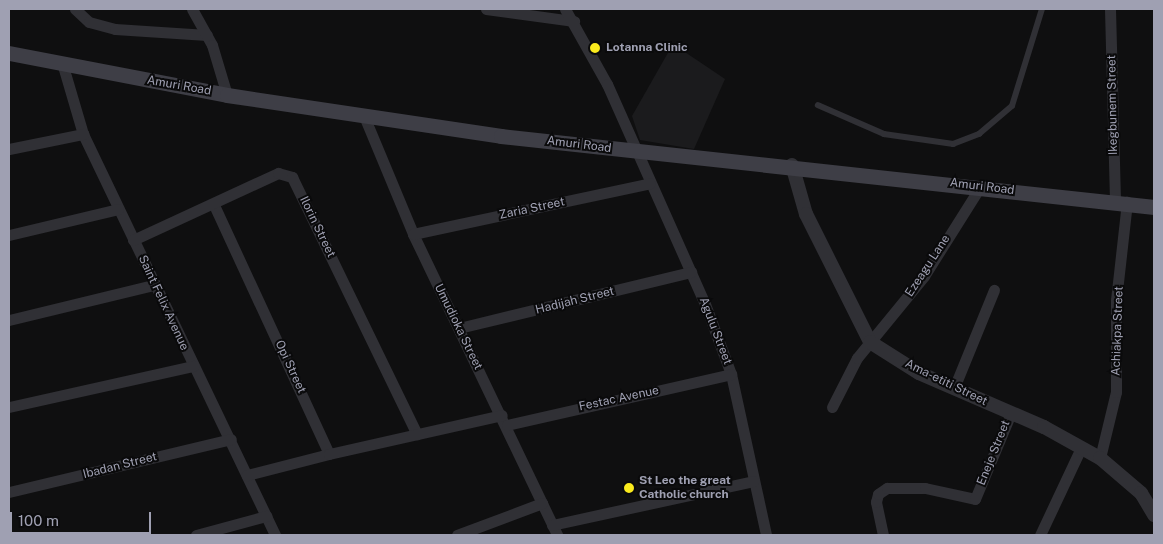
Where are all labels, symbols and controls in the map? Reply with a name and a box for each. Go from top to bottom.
marker: Lotanna Clinic [588,41,602,55]
place label: Lotanna Clinic [606,41,688,55]
street label: Ikegbunem Street [1105,55,1121,155]
street label: Amuri Road [146,73,212,99]
street label: Amuri Road [546,134,612,156]
street label: Amuri Road [949,176,1015,198]
street label: Ilorin Street [296,194,338,260]
street label: Zaria Street [498,195,566,223]
street label: Ezeagu Lane [903,232,953,300]
street label: Saint Felix Avenue [135,253,191,353]
street label: Umudioka Street [431,282,485,372]
street label: Hadijah Street [534,284,616,318]
street label: Achiakpa Street [1109,286,1127,376]
street label: Agulu Street [696,295,734,367]
street label: Opi Street [271,338,309,396]
street label: Ama-etiti Street [902,357,990,409]
street label: Festac Avenue [578,383,660,415]
street label: Eneje Street [974,418,1014,488]
street label: Ibadan Street [81,450,159,482]
place label: St Leo the great Catholic church [639,474,731,502]
marker: St Leo the great Catholic church [623,482,635,494]
scale bar [12,502,154,534]
text: 100 m [18,512,59,529]

